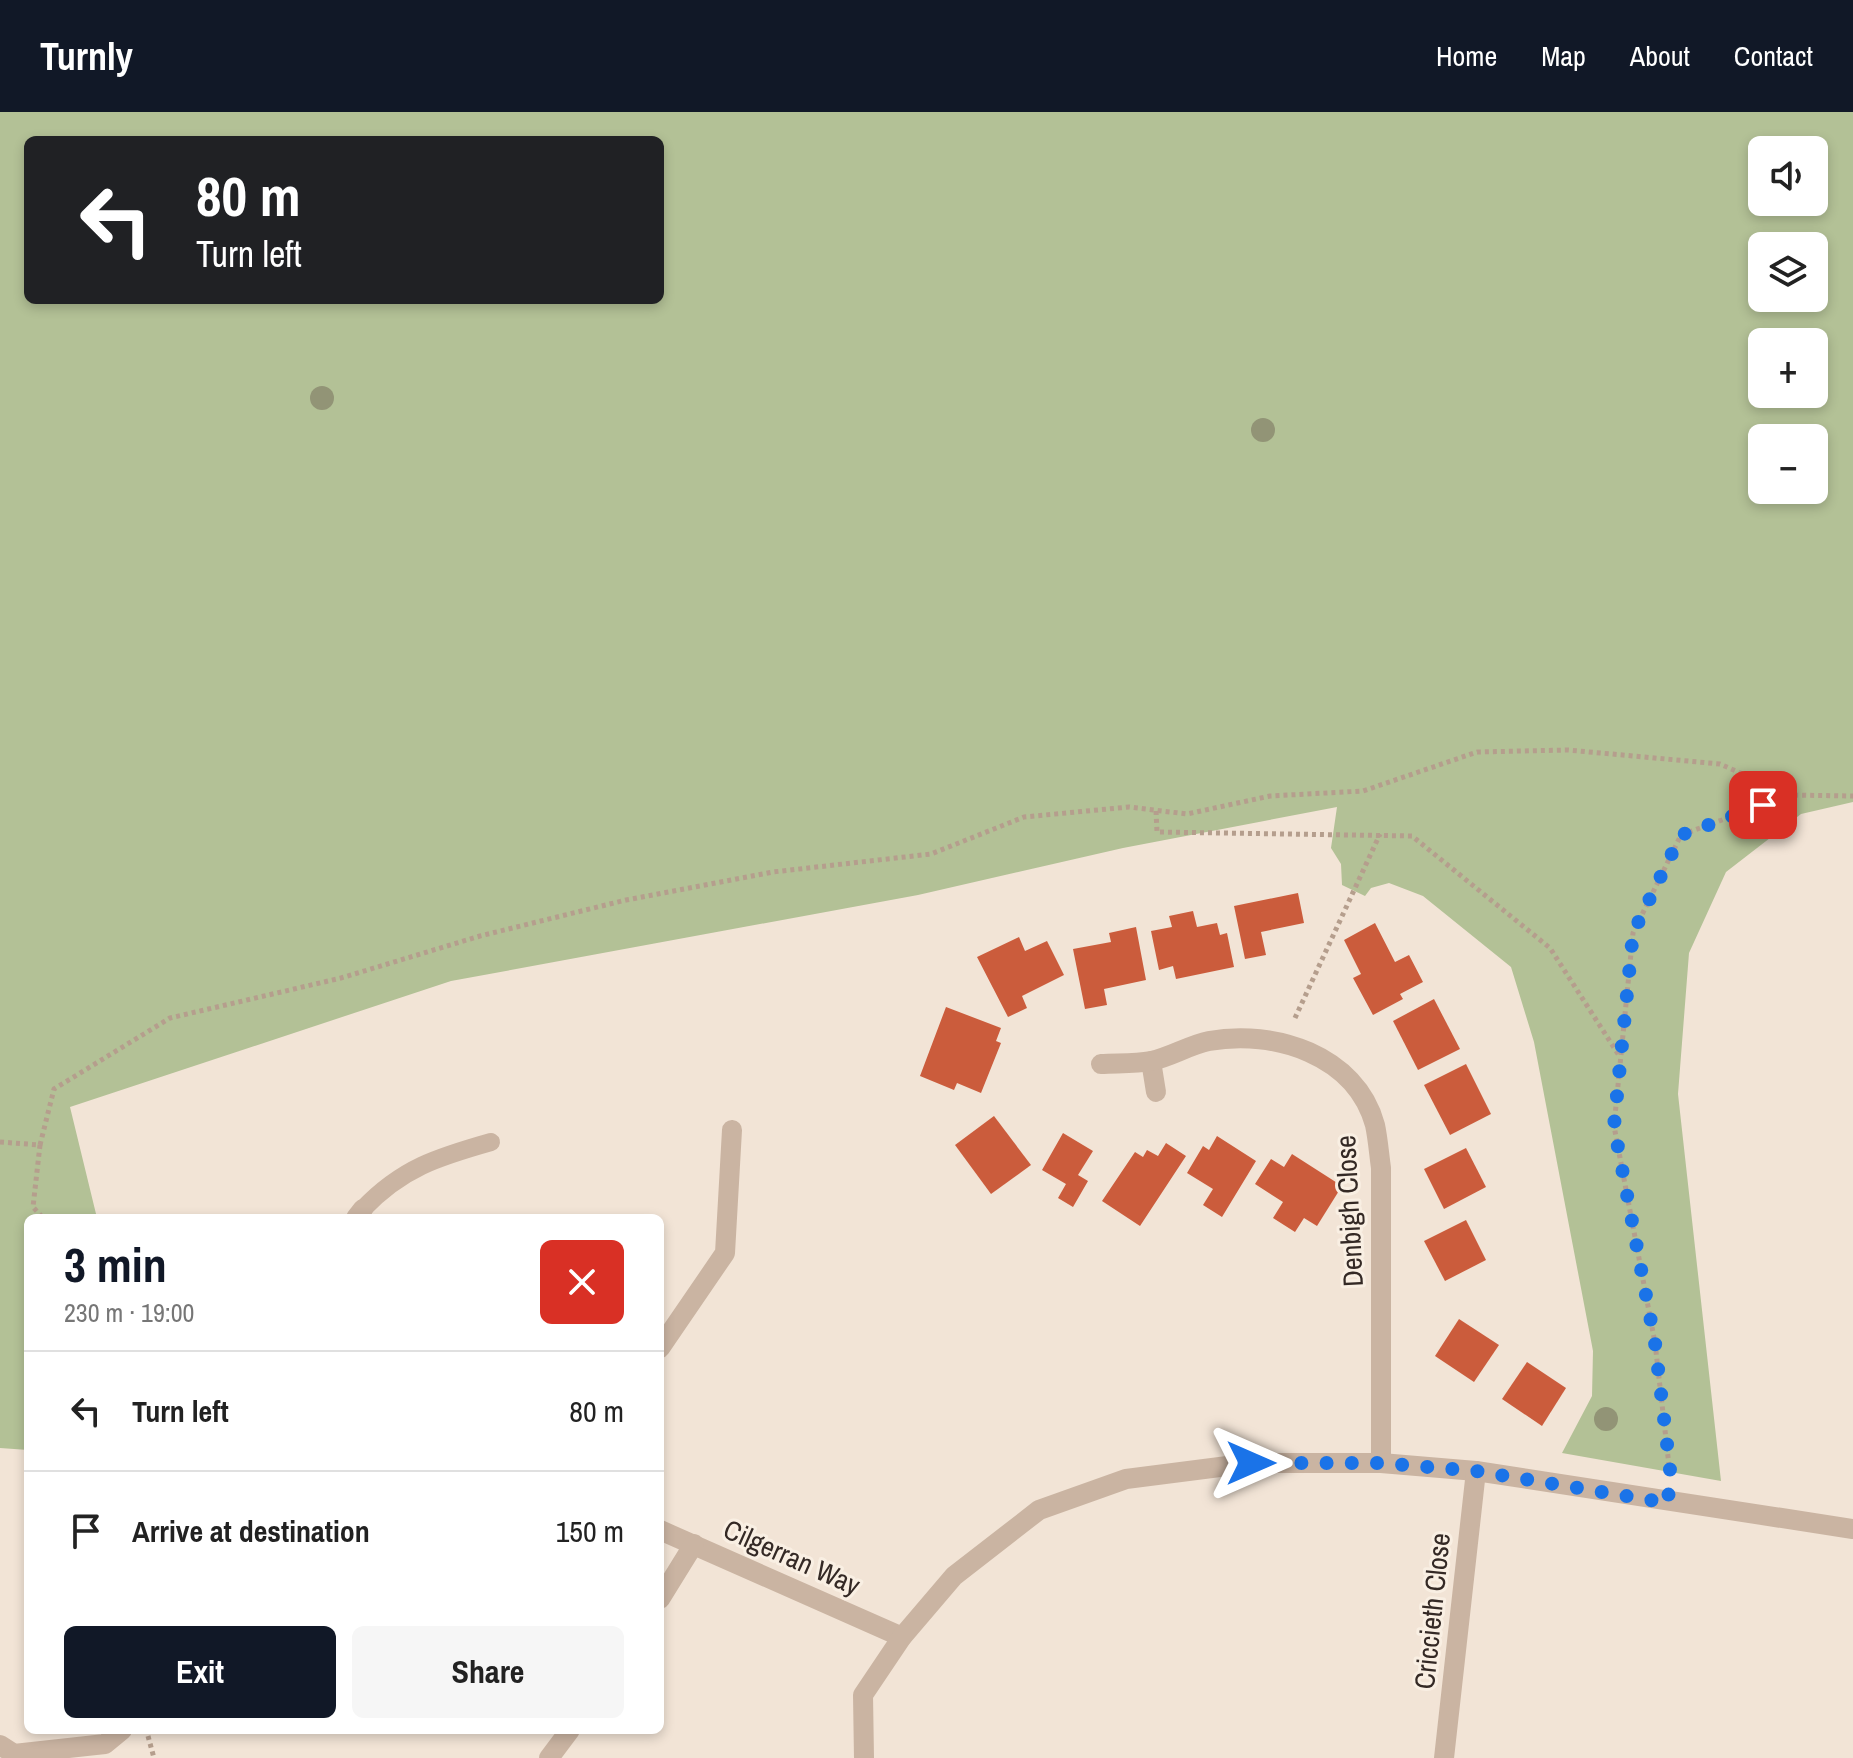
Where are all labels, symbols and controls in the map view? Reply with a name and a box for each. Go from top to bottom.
text: Turnly [40,31,133,82]
text: Home [1436,37,1497,75]
text: Map [1541,37,1586,75]
text: About [1630,37,1690,75]
text: Contact [1734,37,1813,75]
map controls [1748,136,1828,504]
button: sound [1748,136,1828,216]
text: 80 m [196,158,301,233]
icon: left [64,168,168,272]
text: Turn left [196,230,302,278]
button: layers [1748,232,1828,312]
button: + [1748,328,1828,408]
button: − [1748,424,1828,504]
pin [1729,771,1797,839]
icon: arrive [1741,783,1785,827]
street label: Denbigh Close [1326,1134,1372,1288]
text: 3 min [64,1232,167,1297]
button: close [540,1240,624,1324]
text: 230 m · 19:00 [64,1295,194,1330]
icon: left [64,1389,108,1433]
text: Turn left [132,1391,229,1431]
text: 80 m [569,1391,624,1431]
position arrow [1209,1421,1293,1505]
icon: arrive [64,1509,108,1553]
street label: Cilgerran Way [718,1510,867,1604]
text: Arrive at destination [132,1511,370,1551]
text: 150 m [556,1511,624,1551]
street label: Criccieth Close [1405,1531,1459,1691]
button: Exit [64,1626,336,1718]
button: Share [352,1626,624,1718]

